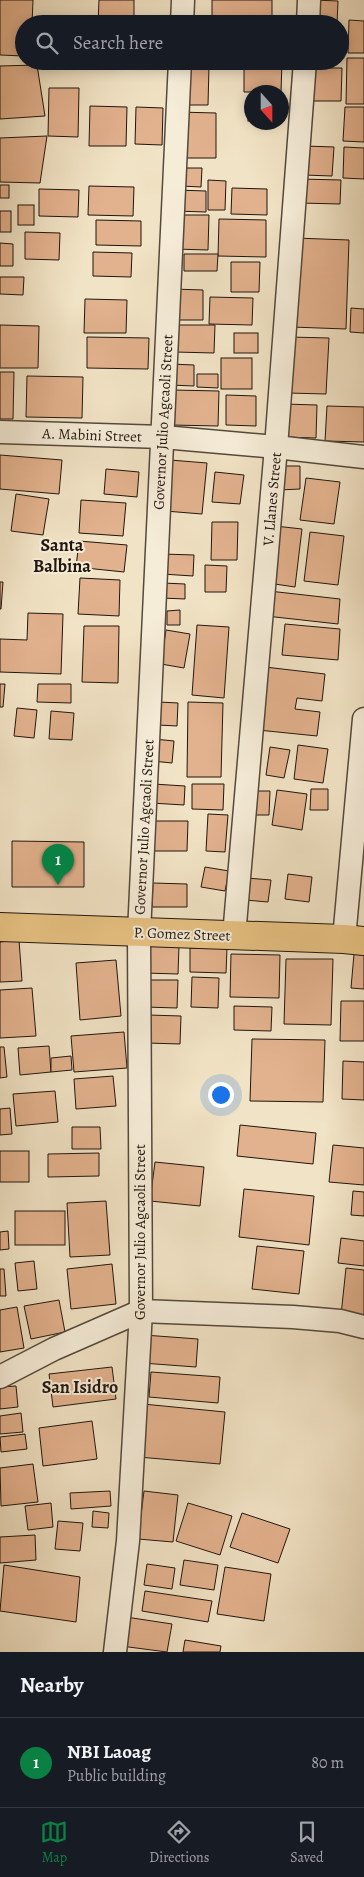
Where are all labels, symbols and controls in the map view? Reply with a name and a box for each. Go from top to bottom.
search box [15,15,349,70]
icon: search [33,29,61,57]
text: Search here [73,30,163,56]
north arrow [244,85,289,130]
street label: Governor Julio Agcaoli Street [148,334,178,510]
street label: A. Mabini Street [41,423,142,447]
street label: V. Llanes Street [258,451,286,548]
district label: Santa Balbina [33,533,91,578]
street label: Governor Julio Agcaoli Street [129,739,159,915]
pin: 1 [42,844,74,885]
street label: P. Gomez Street [133,922,231,946]
your location [208,1082,234,1108]
street label: Governor Julio Agcaoli Street [130,1144,150,1320]
district label: San Isidro [42,1375,118,1399]
text: Nearby [20,1671,83,1699]
text: NBI Laoag [67,1739,151,1765]
text: 1 [33,1752,39,1774]
text: 80 m [311,1752,344,1774]
text: Public building [67,1765,166,1787]
tab: Map [40,1818,68,1867]
tab: Directions [149,1818,209,1867]
tab: Saved [290,1818,324,1867]

